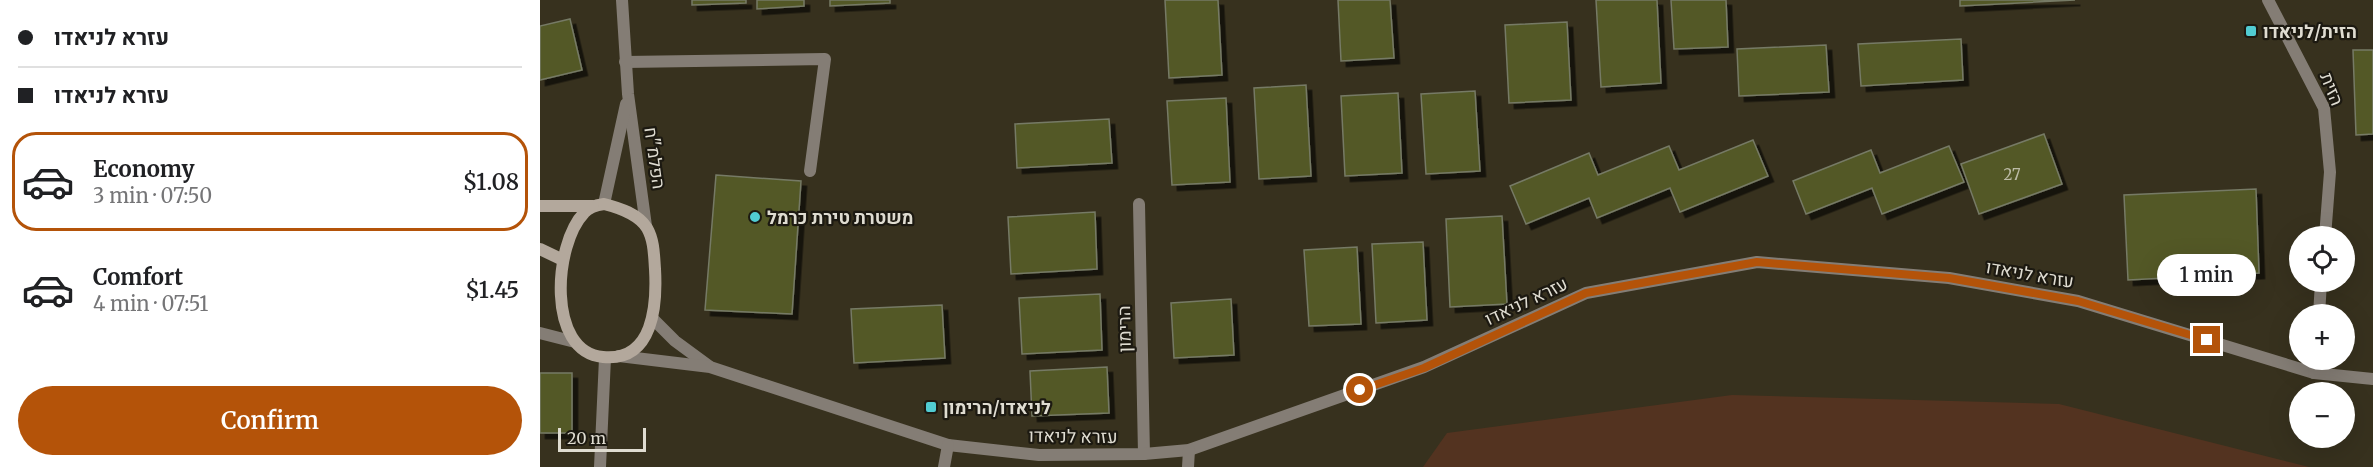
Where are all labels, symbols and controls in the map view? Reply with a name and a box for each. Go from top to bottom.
place label: הזית/לניאדו [2263,20,2357,43]
text: עזרא לניאדו [54,23,169,51]
marker: הזית/לניאדו [2244,24,2258,38]
street label: הזית [2315,69,2349,109]
text: עזרא לניאדו [54,81,169,109]
street label: הפלמ"ח [639,126,671,190]
icon: car [21,155,75,209]
text: Economy [93,155,194,183]
house number: 27 [2004,165,2021,184]
text: $1.08 [463,168,519,196]
text: 3 min · 07:50 [93,183,212,208]
place label: משטרת טירת כרמל [767,206,914,229]
marker: משטרת טירת כרמל [748,210,762,224]
map controls [2289,226,2355,448]
button: locate [2289,226,2355,292]
callout: 1 min [2158,253,2256,295]
street label: עזרא לניאדו [1984,255,2076,293]
text: 1 min [2180,262,2233,287]
icon: car [21,263,75,317]
text: Comfort [93,263,183,291]
street label: עזרא לניאדו [1481,272,1571,330]
text: $1.45 [465,276,519,304]
text: 4 min · 07:51 [93,291,208,316]
button: + [2289,304,2355,370]
street label: הרימון [1112,305,1136,353]
route end [2193,326,2220,353]
route start [1346,376,1373,403]
button: − [2289,382,2355,448]
button: Confirm [18,386,522,455]
place label: לניאדו/הרימון [943,396,1051,419]
marker: לניאדו/הרימון [924,400,938,414]
street label: עזרא לניאדו [1028,424,1118,448]
scale bar [558,425,646,452]
text: 20 m [567,428,606,448]

